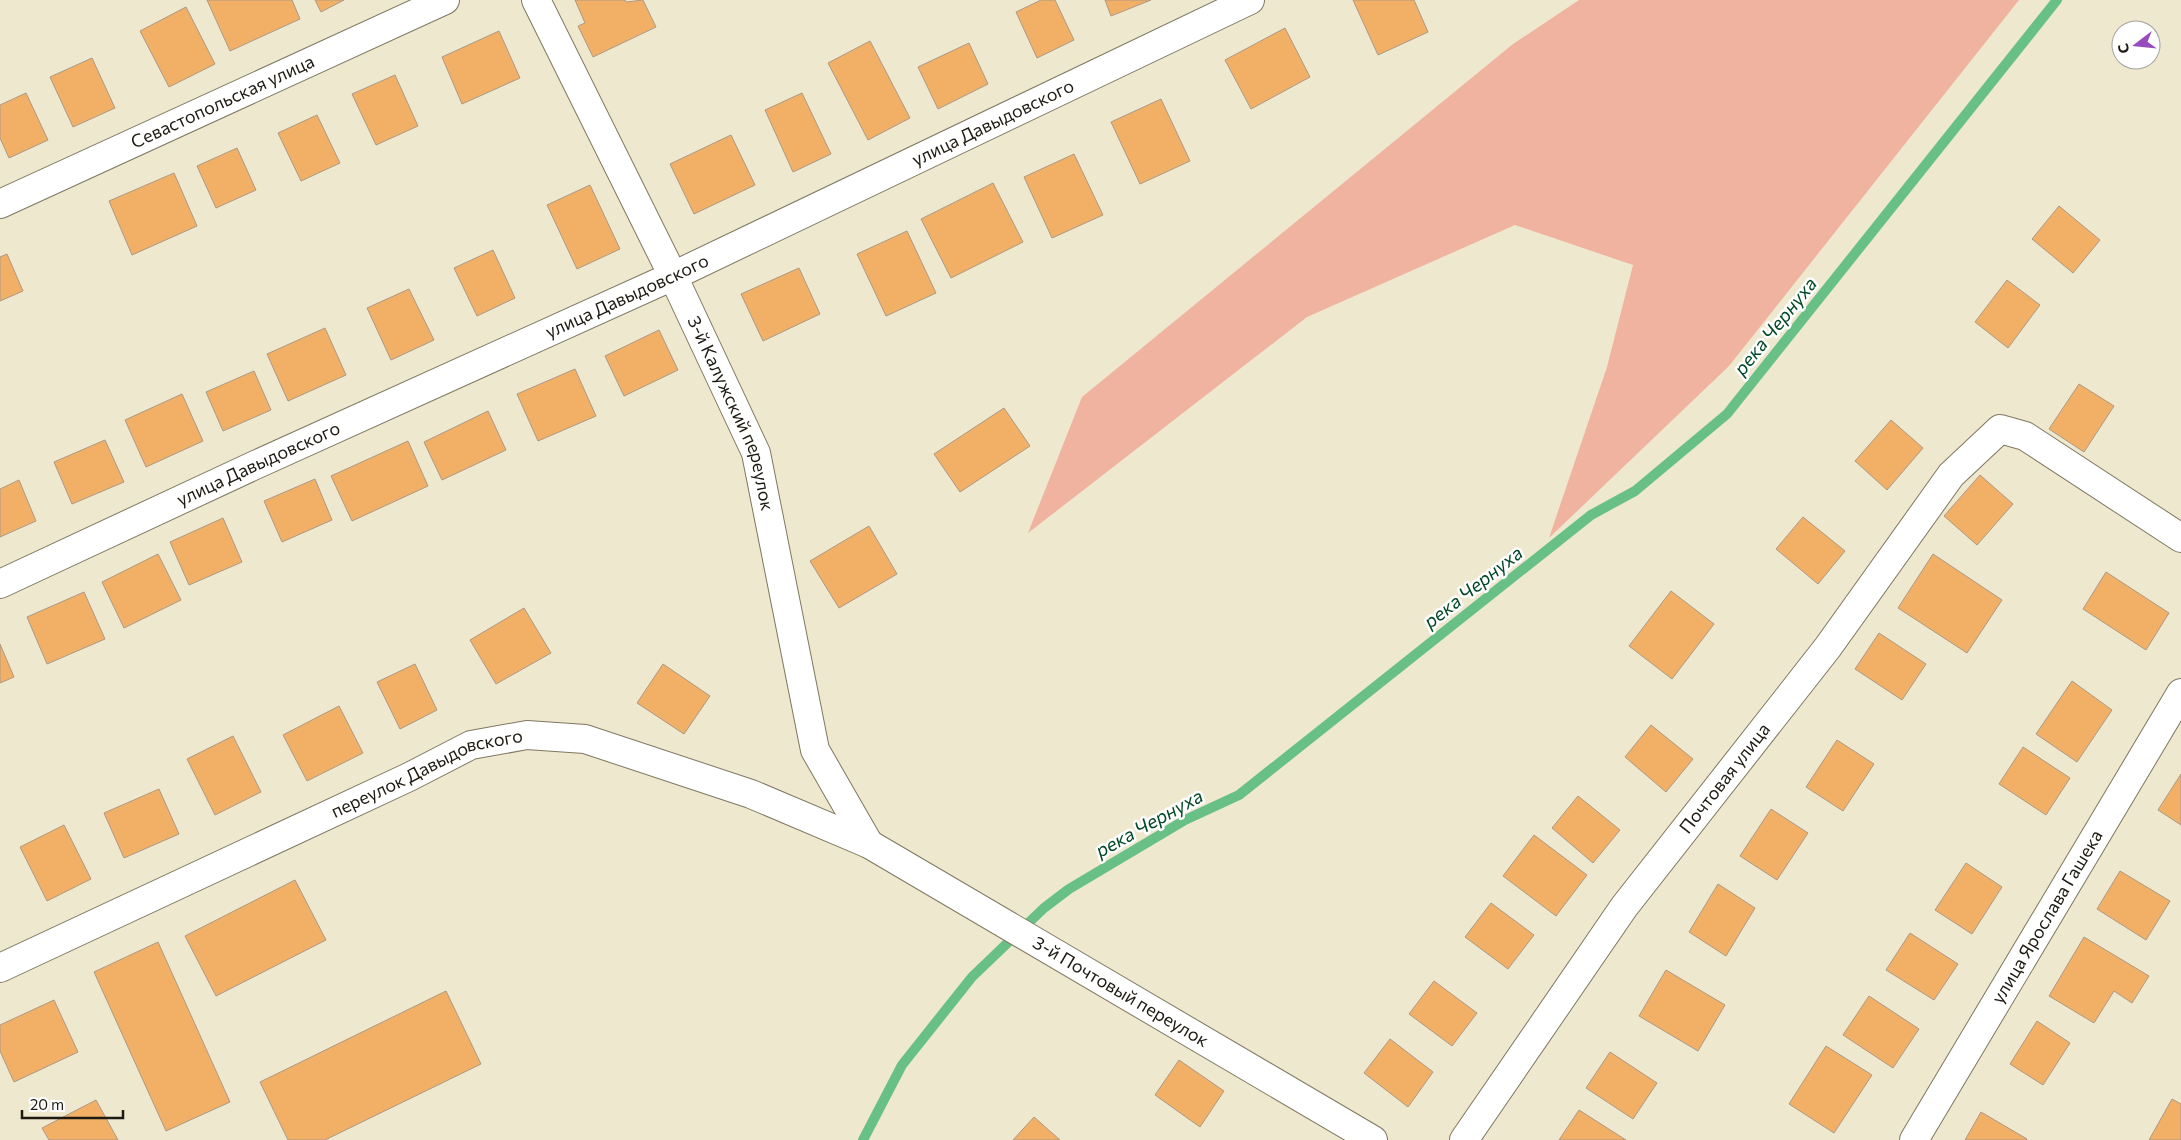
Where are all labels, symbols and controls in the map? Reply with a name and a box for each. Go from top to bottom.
north arrow [2111,20,2161,70]
text: С [2114,42,2133,56]
street label: Севастопольская улица [127,49,318,153]
street label: улица Давыдовского [908,74,1077,170]
street label: улица Давыдовского [542,249,712,342]
water label: река Чернуха [1728,272,1821,380]
street label: 3-й Калужский переулок [683,312,779,513]
street label: улица Давыдовского [173,416,343,510]
water label: река Чернуха [1418,541,1527,633]
street label: Почтовая улица [1674,718,1774,837]
street label: переулок Давыдовского [327,724,524,822]
water label: река Чернуха [1090,784,1207,862]
street label: улица Ярослава Гашека [1986,825,2107,1007]
street label: 3-й Почтовый переулок [1029,931,1213,1051]
scale bar [22,1088,124,1120]
text: 20 m [30,1095,64,1113]

